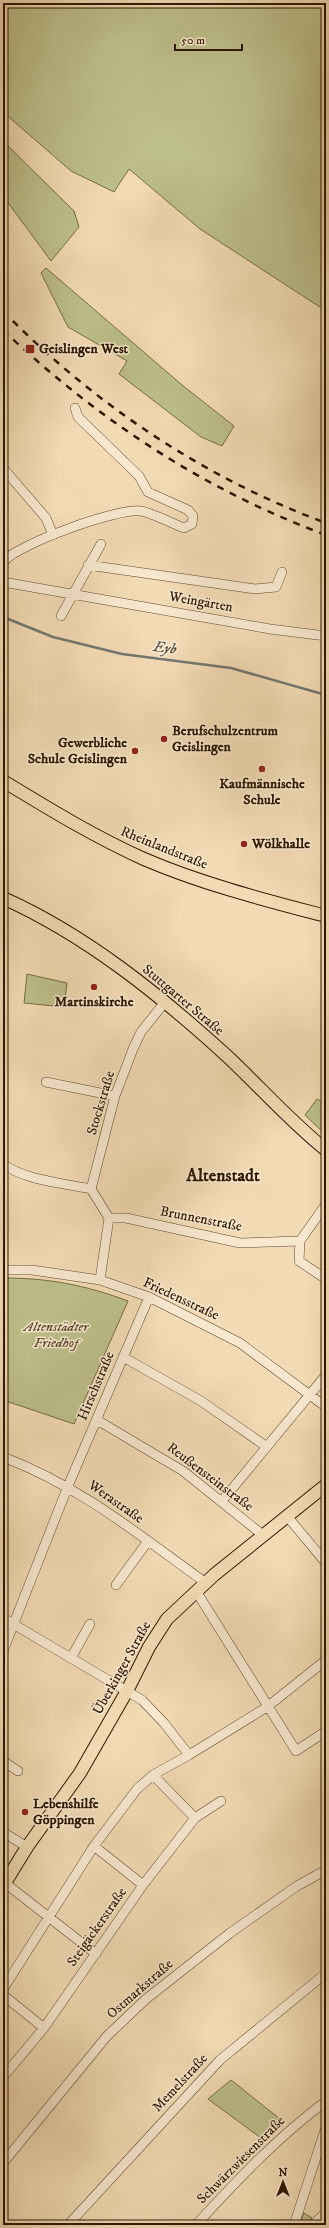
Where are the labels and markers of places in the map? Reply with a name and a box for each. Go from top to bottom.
place label: Geislingen West [39,340,129,358]
marker: Geislingen West [24,343,36,355]
place label: Berufschulzentrum Geislingen [172,722,279,756]
place label: Gewerbliche Schule Geislingen [28,734,128,768]
marker: Berufschulzentrum Geislingen [159,734,169,744]
marker: Gewerbliche Schule Geislingen [130,746,140,756]
marker: Kaufmännische Schule [257,764,267,774]
place label: Kaufmännische Schule [219,775,305,809]
place label: Wölkhalle [251,835,310,853]
marker: Wölkhalle [239,839,249,849]
marker: Martinskirche [89,982,99,992]
place label: Martinskirche [55,993,134,1011]
place label: Lebenshilfe Göppingen [33,1795,99,1829]
marker: Lebenshilfe Göppingen [20,1807,30,1817]

